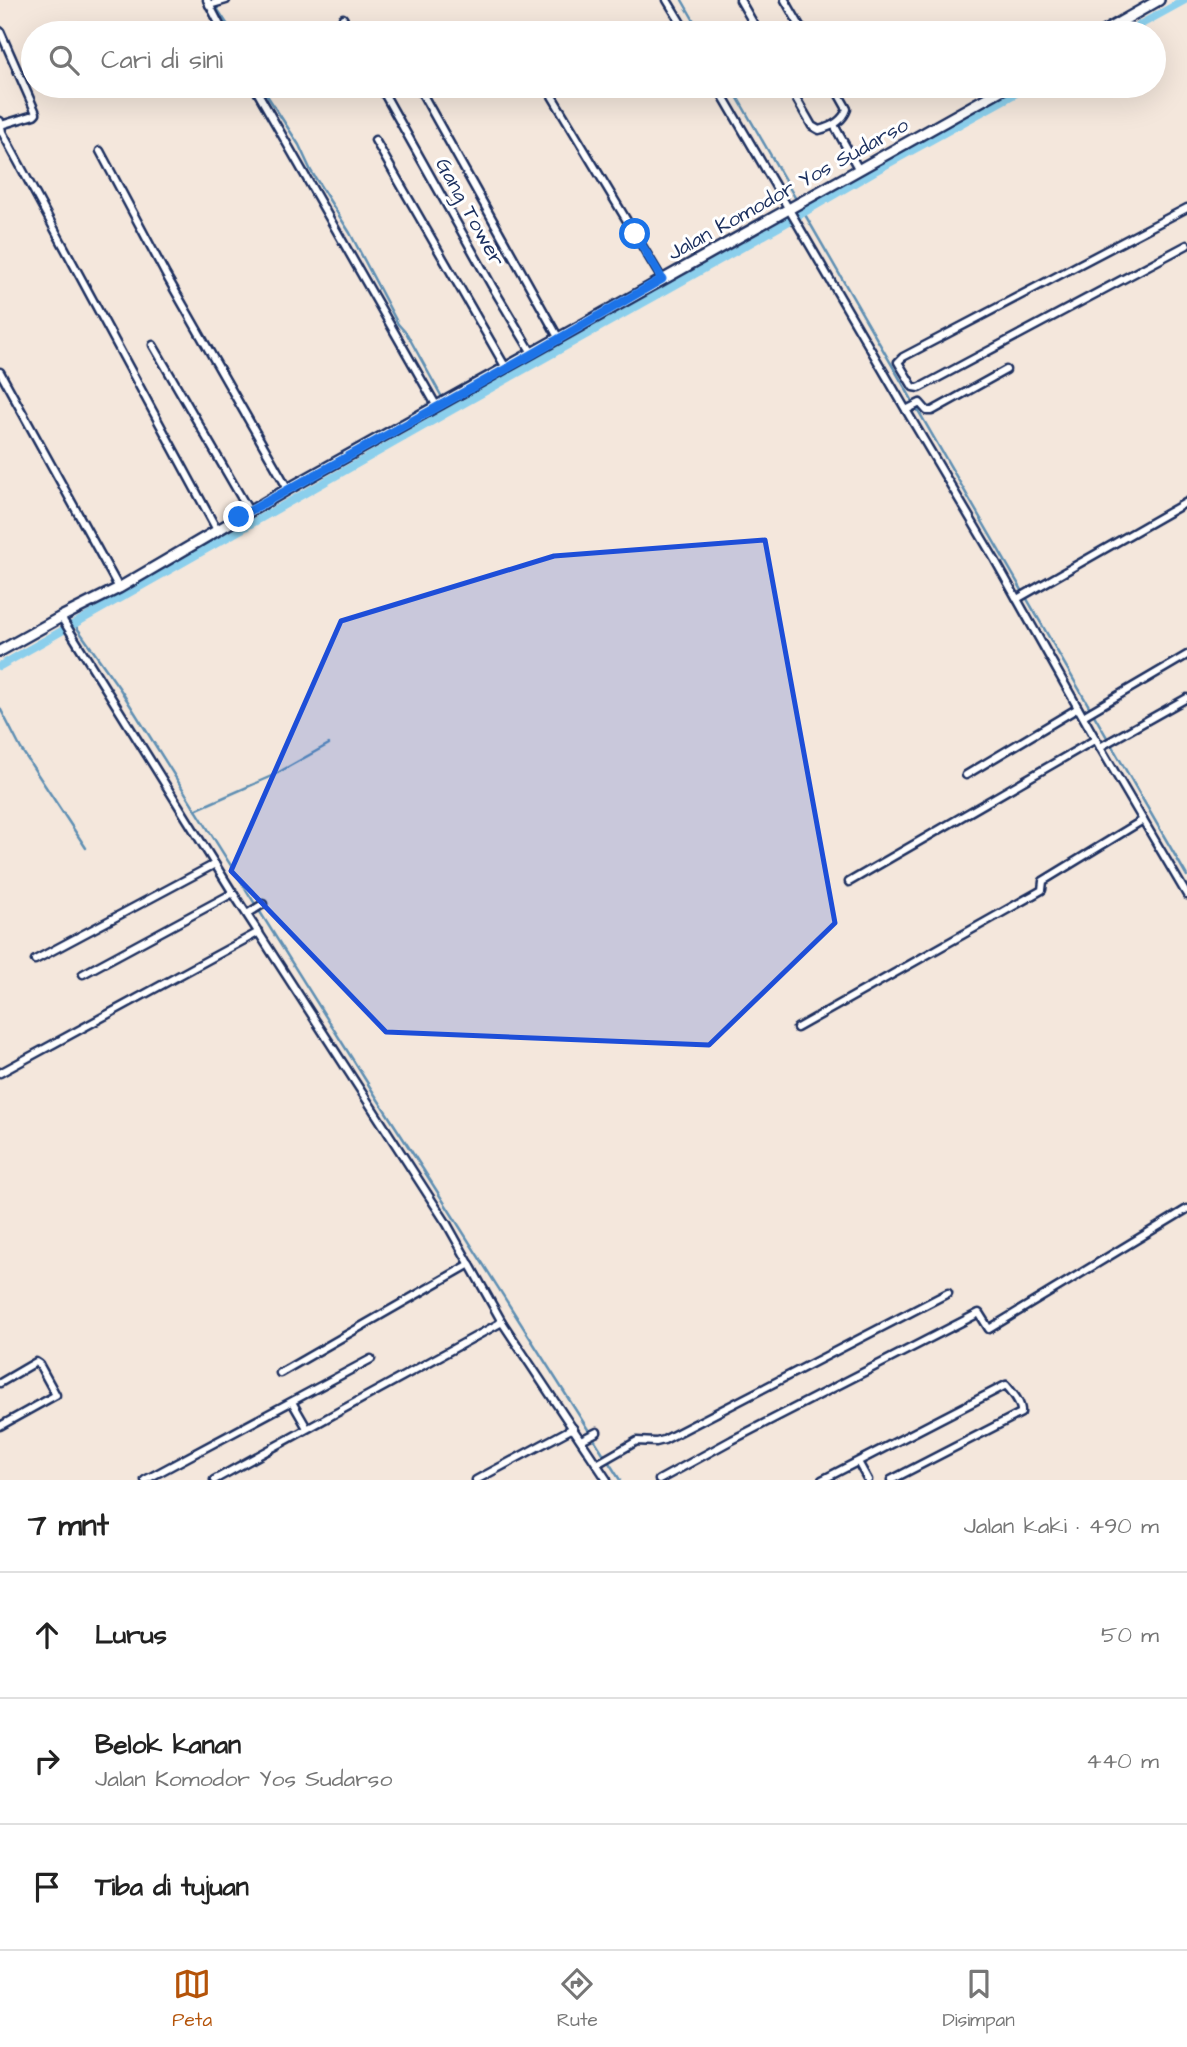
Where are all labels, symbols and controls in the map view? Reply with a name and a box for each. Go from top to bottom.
search box [21,21,1166,98]
icon: search [45,41,83,79]
text: Cari di sini [101,42,223,78]
street label: Jalan Komodor Yos Sudarso [662,110,914,267]
street label: Gang Tower [427,153,512,273]
route start [619,218,650,249]
route end [223,501,254,532]
text: 7 mnt [28,1505,109,1547]
text: Jalan kaki · 490 m [964,1510,1159,1542]
icon: ahead [28,1616,66,1654]
text: Lurus [95,1617,167,1653]
text: 50 m [1101,1619,1159,1651]
text: Belok kanan [95,1727,241,1763]
icon: right [28,1742,66,1780]
text: 440 m [1086,1745,1159,1777]
text: Jalan Komodor Yos Sudarso [95,1763,392,1795]
icon: arrive [28,1868,66,1906]
text: Tiba di tujuan [95,1869,249,1905]
tab: Peta [172,1965,212,2034]
tab: Rute [557,1965,598,2034]
tab: Disimpan [943,1965,1015,2034]

